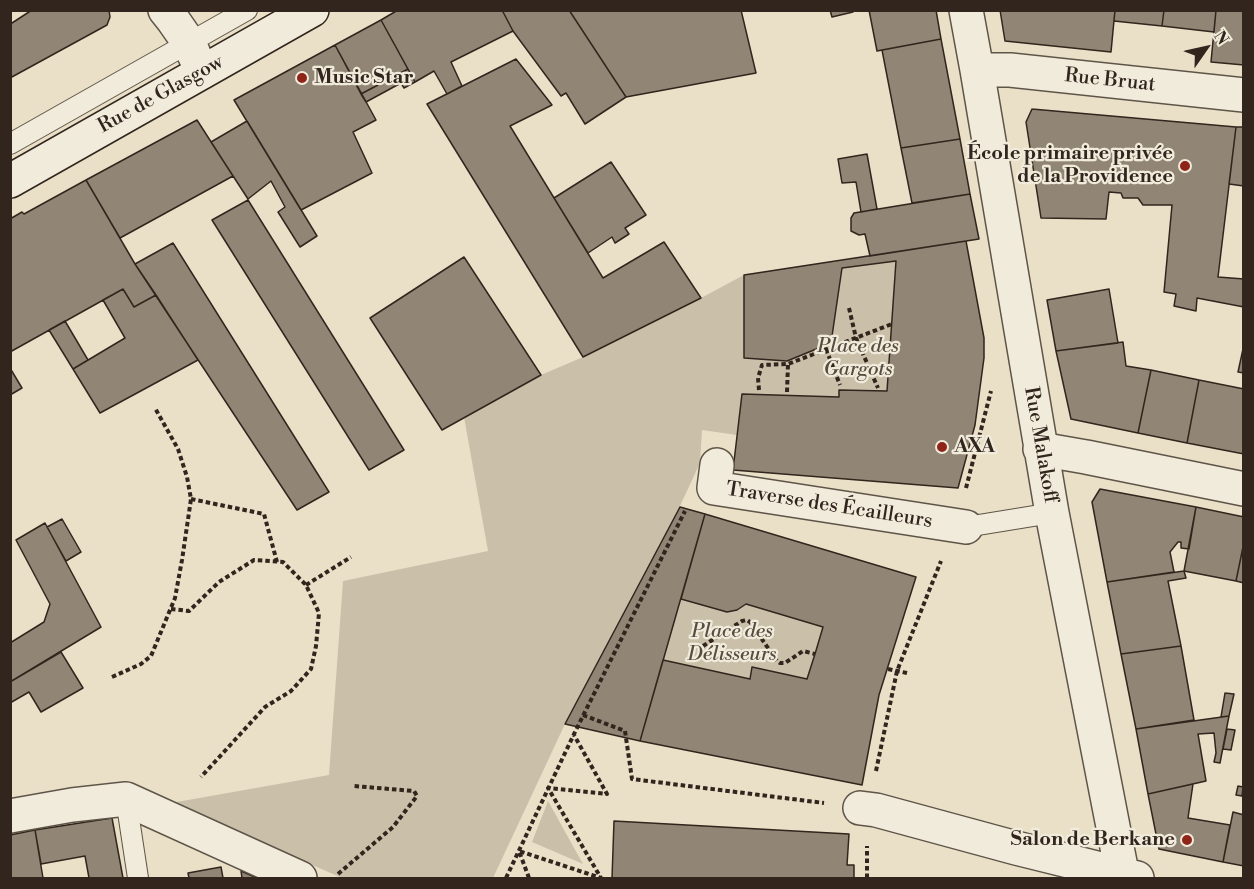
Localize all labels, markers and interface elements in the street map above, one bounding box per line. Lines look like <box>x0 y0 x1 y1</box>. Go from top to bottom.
north arrow <box>1176 18 1236 78</box>
text: N <box>1209 27 1233 49</box>
street label: Rue de Glasgow <box>94 51 228 139</box>
street label: Rue Bruat <box>1063 64 1157 98</box>
place label: Music Star <box>314 66 414 90</box>
marker: Music Star <box>295 71 309 85</box>
place label: École primaire privée de la Providence <box>967 142 1173 189</box>
marker: École primaire privée de la Providence <box>1178 159 1192 173</box>
park label: Place des Gargots <box>817 335 899 382</box>
street label: Rue Malakoff <box>1018 385 1062 505</box>
place label: AXA <box>954 435 995 459</box>
marker: AXA <box>935 440 949 454</box>
street label: Traverse des Écailleurs <box>724 478 934 534</box>
park label: Place des Délisseurs <box>688 620 776 667</box>
place label: Salon de Berkane <box>1011 828 1175 852</box>
marker: Salon de Berkane <box>1180 833 1194 847</box>

